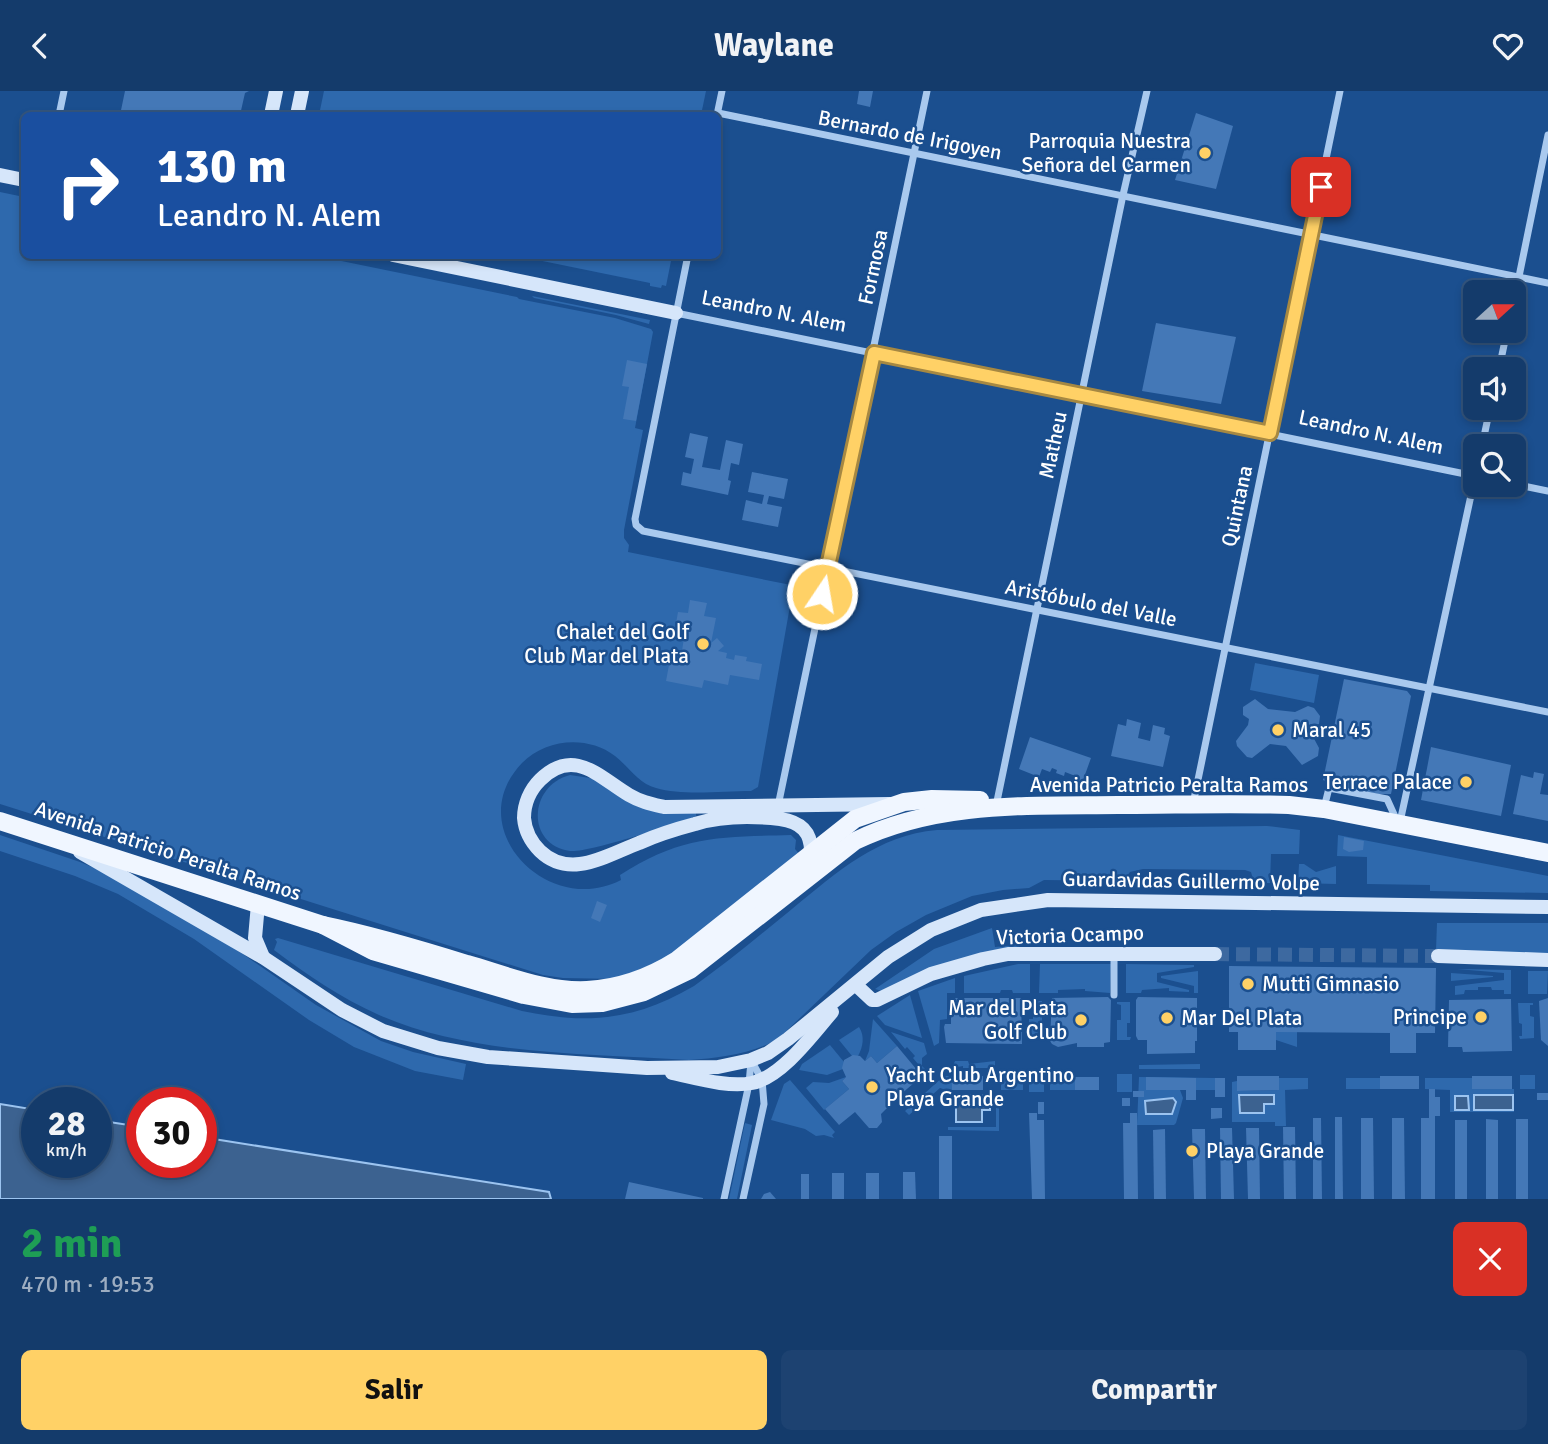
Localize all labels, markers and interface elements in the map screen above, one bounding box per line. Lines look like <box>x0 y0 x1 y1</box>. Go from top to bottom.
text: Waylane <box>714 26 834 65</box>
icon: back <box>21 27 59 65</box>
icon: heart <box>1489 27 1527 65</box>
street label: Bernardo de Irigoyen <box>816 104 1004 166</box>
place label: Parroquia Nuestra Señora del Carmen <box>1022 128 1191 178</box>
text: 130 m <box>157 136 287 196</box>
icon: right <box>42 140 133 231</box>
marker: Parroquia Nuestra Señora del Carmen <box>1197 145 1213 161</box>
pin <box>1291 157 1351 217</box>
icon: arrive <box>1302 168 1340 206</box>
text: Leandro N. Alem <box>157 196 381 235</box>
street label: Formosa <box>852 227 894 307</box>
north arrow <box>1463 280 1526 343</box>
map controls <box>1463 280 1526 497</box>
street label: Leandro N. Alem <box>699 284 849 338</box>
button: sound <box>1463 357 1526 420</box>
street label: Leandro N. Alem <box>1296 404 1446 460</box>
street label: Matheu <box>1033 409 1073 481</box>
button: search <box>1463 434 1526 497</box>
street label: Quintana <box>1216 463 1258 549</box>
position arrow <box>785 557 859 631</box>
street label: Aristóbulo del Valle <box>1003 574 1179 632</box>
place label: Chalet del Golf Club Mar del Plata <box>524 619 690 669</box>
marker: Chalet del Golf Club Mar del Plata <box>695 636 711 652</box>
place label: Maral 45 <box>1292 717 1371 743</box>
marker: Maral 45 <box>1270 722 1286 738</box>
place label: Terrace Palace <box>1323 769 1452 795</box>
street label: Avenida Patricio Peralta Ramos <box>1030 772 1308 798</box>
marker: Terrace Palace <box>1458 774 1474 790</box>
street label: Avenida Patricio Peralta Ramos <box>31 796 305 906</box>
street label: Guardavidas Guillermo Volpe <box>1062 866 1320 896</box>
street label: Victoria Ocampo <box>996 919 1144 951</box>
place label: Mutti Gimnasio <box>1262 971 1400 997</box>
marker: Mutti Gimnasio <box>1240 976 1256 992</box>
place label: Mar del Plata Golf Club <box>948 995 1067 1045</box>
place label: Principe <box>1393 1004 1467 1030</box>
place label: Mar Del Plata <box>1181 1005 1302 1031</box>
marker: Principe <box>1473 1009 1489 1025</box>
marker: Mar Del Plata <box>1159 1010 1175 1026</box>
marker: Mar del Plata Golf Club <box>1073 1012 1089 1028</box>
place label: Yacht Club Argentino Playa Grande <box>886 1062 1074 1112</box>
marker: Yacht Club Argentino Playa Grande <box>864 1079 880 1095</box>
speed limit sign: 30 <box>126 1087 217 1178</box>
text: 28 <box>48 1102 85 1145</box>
place label: Playa Grande <box>1206 1138 1324 1164</box>
text: km/h <box>46 1139 87 1161</box>
marker: Playa Grande <box>1184 1143 1200 1159</box>
text: 2 min <box>21 1218 122 1269</box>
button: close <box>1453 1222 1527 1296</box>
text: 470 m · 19:53 <box>21 1270 155 1299</box>
button: Salir <box>21 1350 767 1430</box>
button: Compartir <box>781 1350 1527 1430</box>

